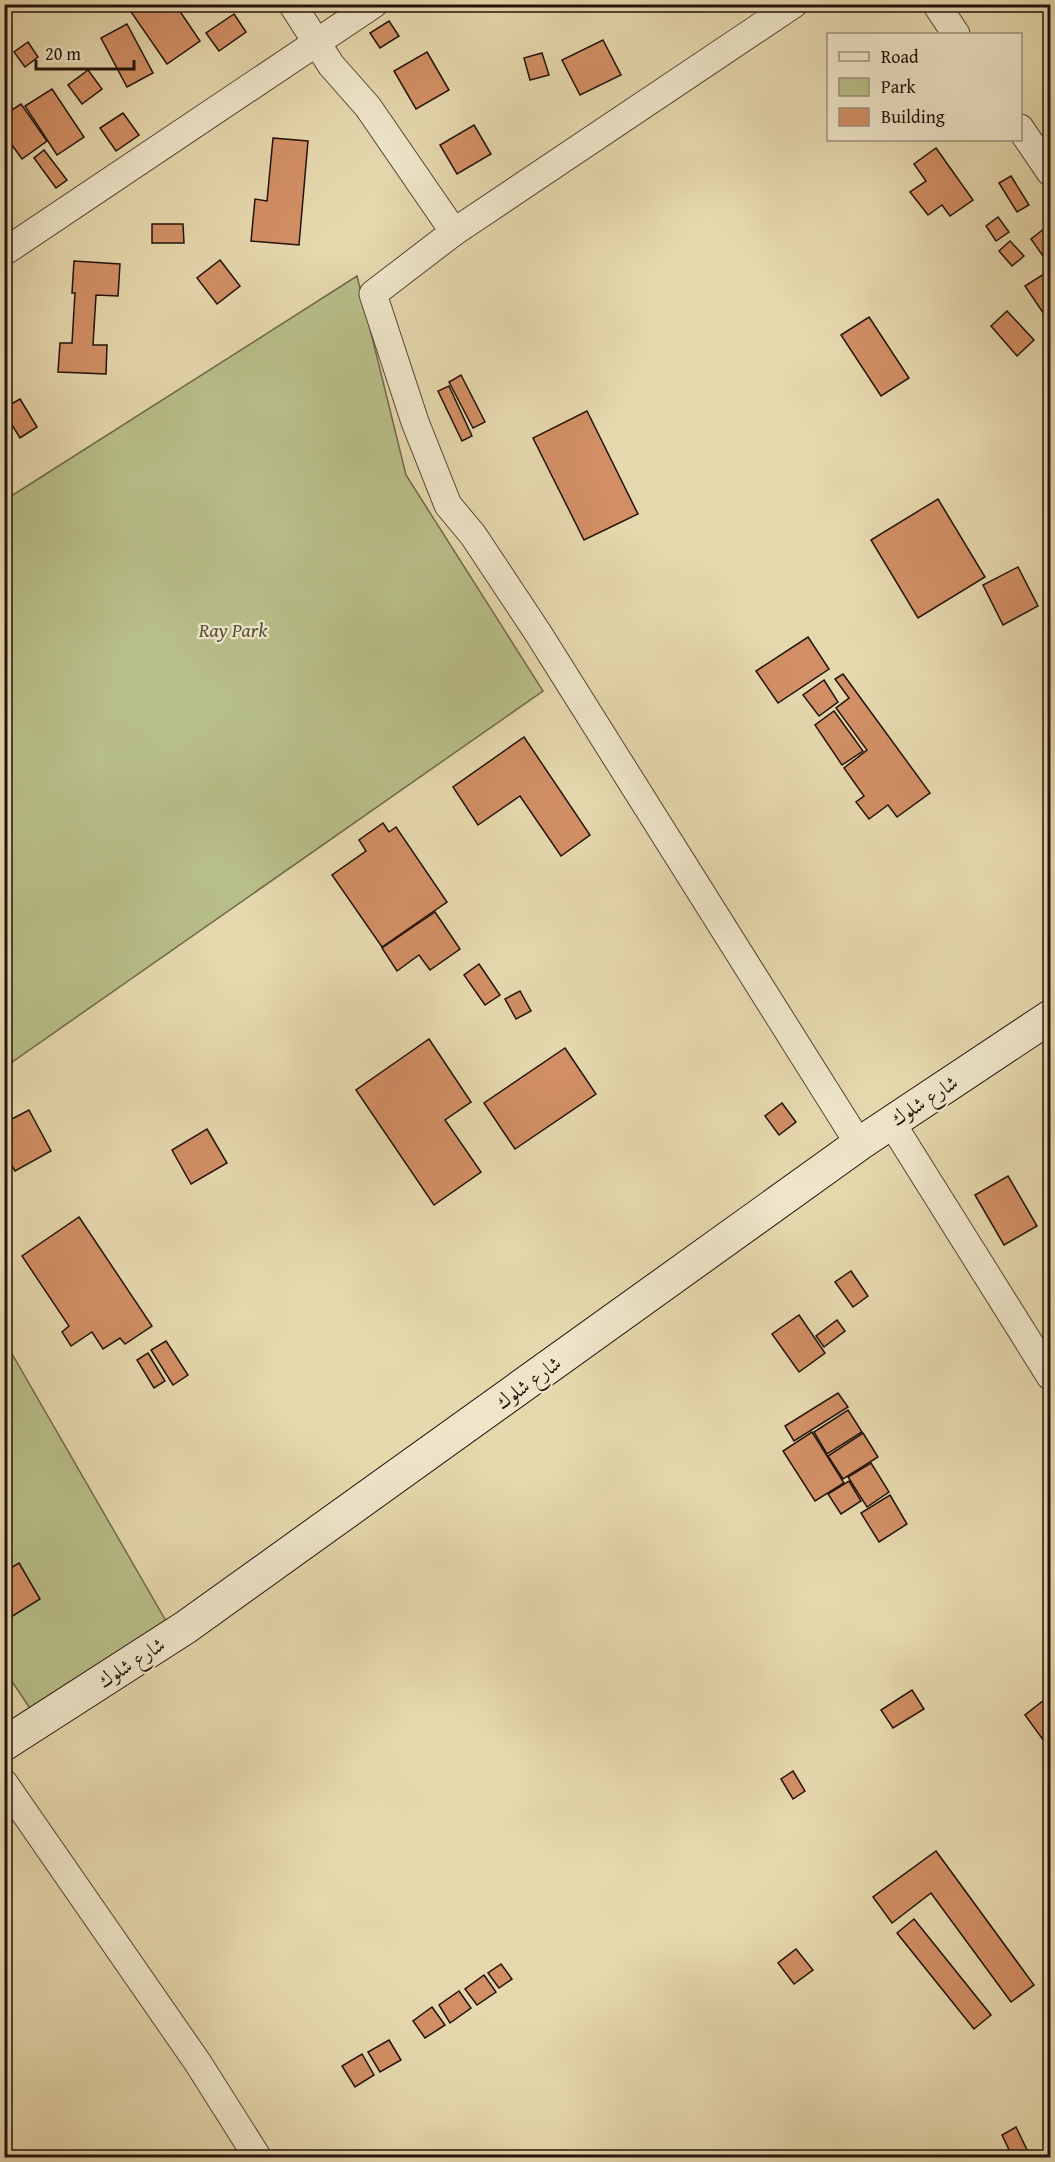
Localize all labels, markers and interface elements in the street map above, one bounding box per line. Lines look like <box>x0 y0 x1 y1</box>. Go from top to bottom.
scale bar <box>36 33 134 71</box>
legend <box>827 33 1022 141</box>
text: 20 m <box>45 40 81 67</box>
text: Road <box>881 43 919 70</box>
text: Park <box>881 73 917 100</box>
text: Building <box>881 103 945 130</box>
park label: Ray Park <box>198 615 268 644</box>
street label: شارع شلوك <box>885 1067 966 1136</box>
street label: شارع شلوك <box>489 1348 569 1419</box>
street label: شارع شلوك <box>92 1629 173 1698</box>

